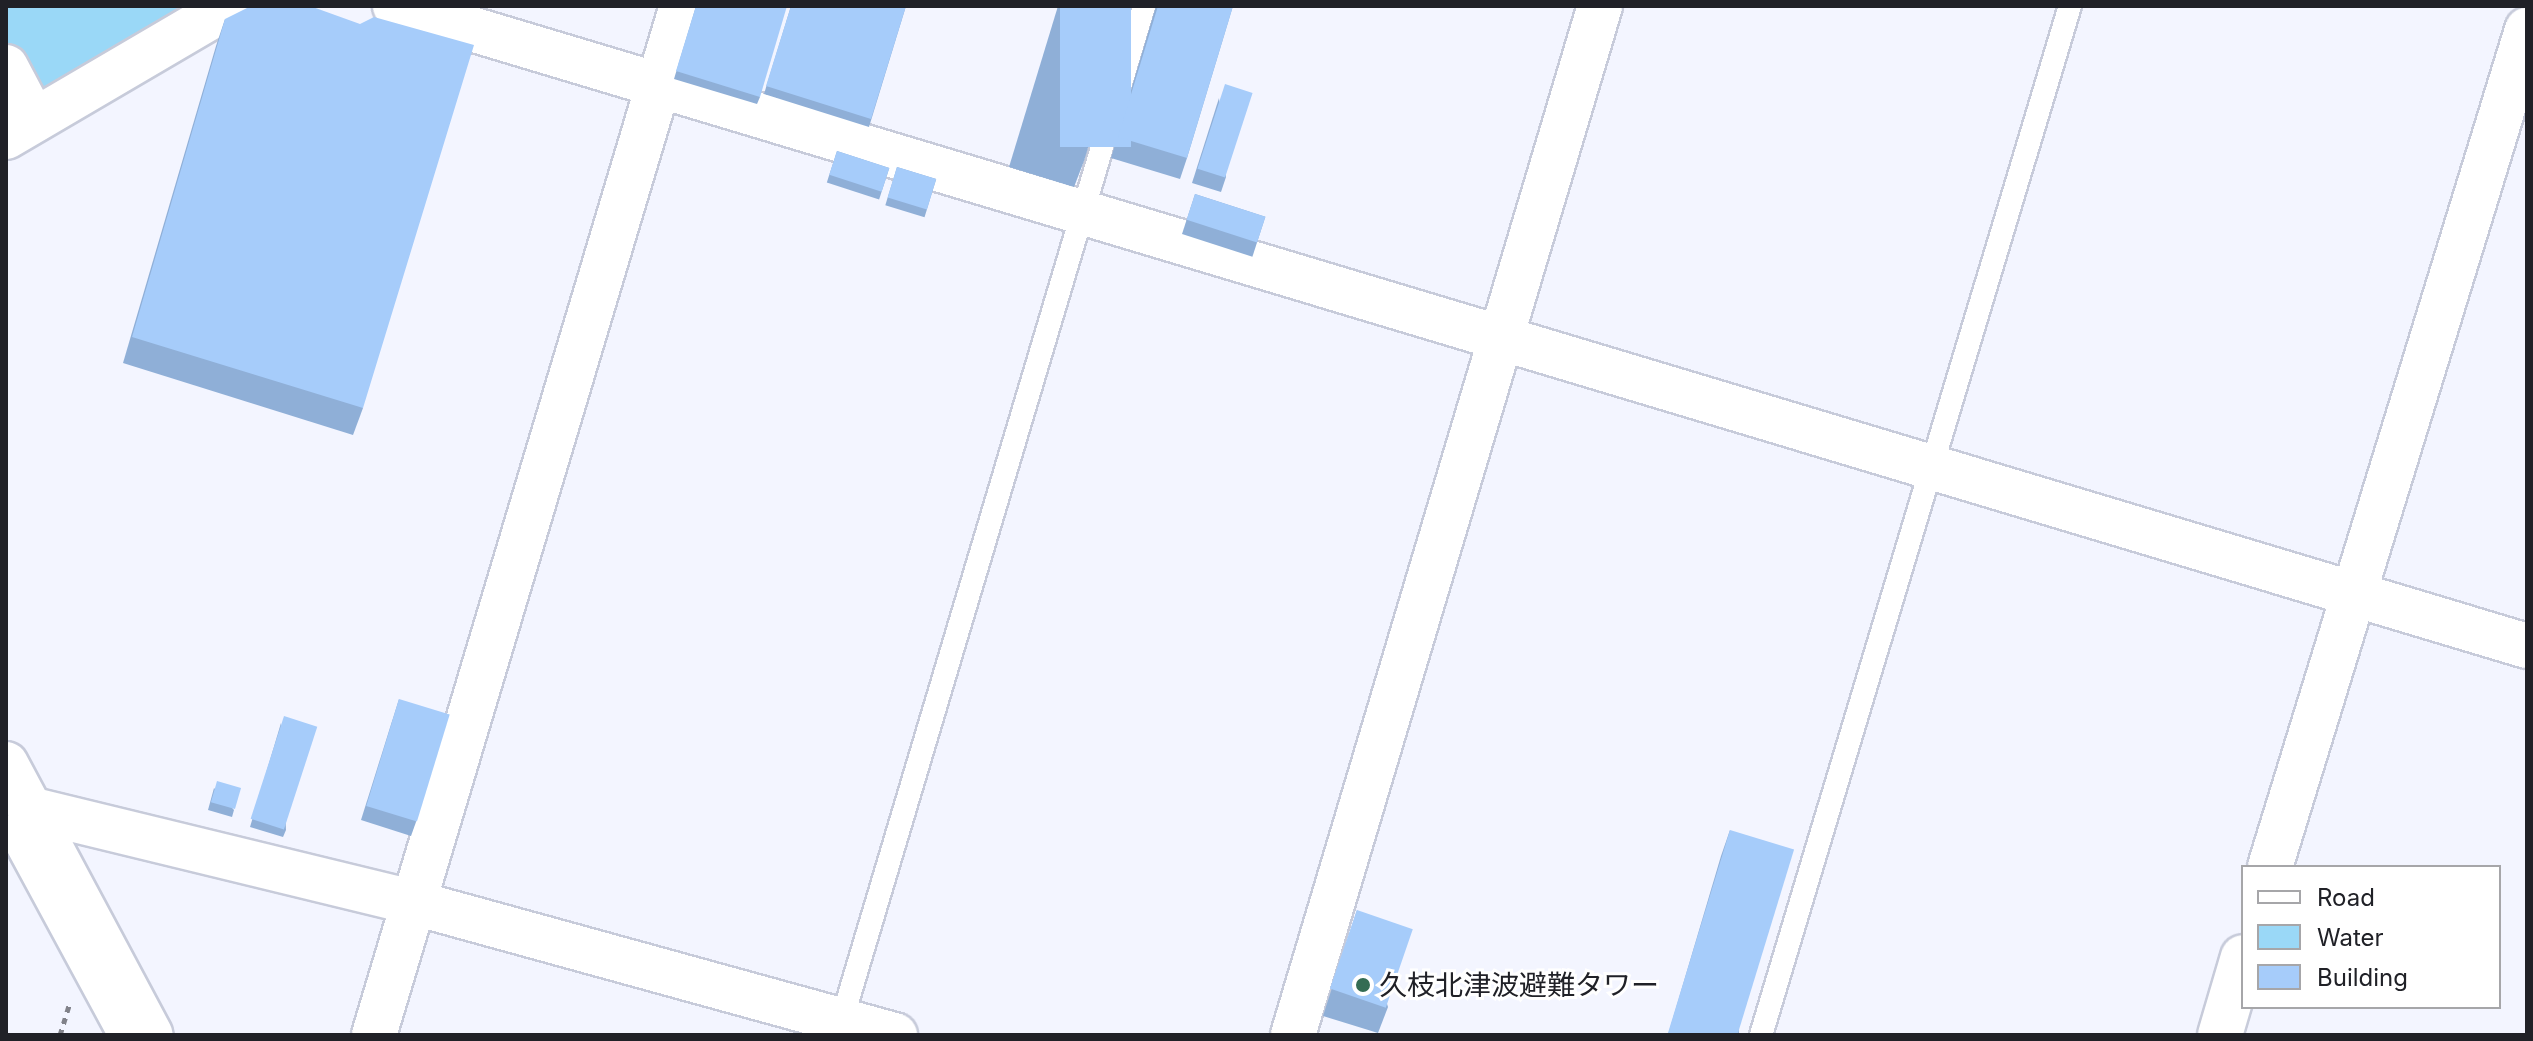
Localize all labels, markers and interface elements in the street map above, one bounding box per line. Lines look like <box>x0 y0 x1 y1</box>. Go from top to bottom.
legend <box>2241 865 2501 1009</box>
text: Road <box>2317 883 2375 912</box>
text: Water <box>2317 923 2384 952</box>
text: Building <box>2317 963 2408 992</box>
place label: 久枝北津波避難タワー <box>1379 968 1659 1002</box>
marker: 久枝北津波避難タワー <box>1354 976 1372 994</box>

